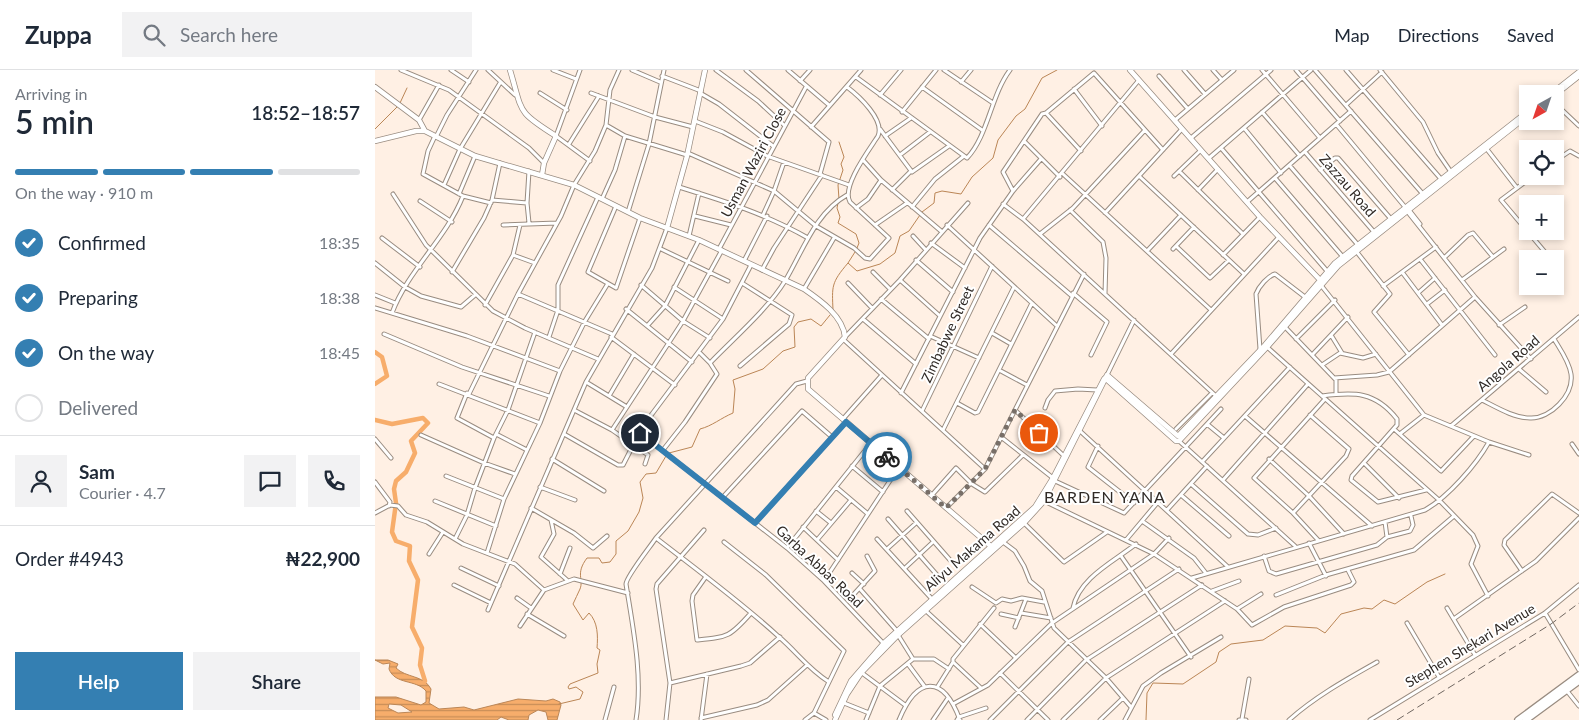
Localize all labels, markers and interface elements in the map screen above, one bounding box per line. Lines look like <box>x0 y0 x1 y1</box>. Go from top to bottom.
search box <box>122 12 472 57</box>
text: Zuppa <box>25 20 92 49</box>
icon: search <box>140 21 168 49</box>
text: Search here <box>180 23 278 46</box>
text: Map <box>1334 24 1370 46</box>
text: Directions <box>1398 24 1479 46</box>
text: Saved <box>1507 24 1554 46</box>
text: Arriving in <box>15 84 88 103</box>
north arrow <box>1519 85 1564 130</box>
map controls <box>1519 85 1564 295</box>
text: 18:52–18:57 <box>251 101 360 124</box>
text: 5 min <box>15 102 94 141</box>
street label: Usman Waziri Close <box>717 104 789 220</box>
button: locate <box>1519 140 1564 185</box>
street label: Zazzau Road <box>1316 150 1380 220</box>
text: On the way · 910 m <box>15 183 153 202</box>
button: + <box>1519 195 1564 240</box>
icon: check <box>15 229 43 257</box>
text: Confirmed <box>58 231 146 254</box>
text: 18:35 <box>319 233 360 252</box>
button: − <box>1519 250 1564 295</box>
street label: Zimbabwe Street <box>917 283 977 385</box>
icon: check <box>15 284 43 312</box>
text: Preparing <box>58 286 138 309</box>
text: 18:38 <box>319 288 360 307</box>
street label: Angola Road <box>1473 331 1543 395</box>
icon: check <box>15 339 43 367</box>
text: On the way <box>58 341 154 364</box>
text: 18:45 <box>319 343 360 362</box>
text: Delivered <box>58 396 138 419</box>
pin <box>619 412 661 454</box>
pin <box>1018 412 1060 454</box>
icon: home <box>626 419 654 447</box>
icon: bag <box>1025 419 1053 447</box>
courier <box>862 432 912 482</box>
icon: bike <box>873 443 901 471</box>
button: person <box>15 455 67 507</box>
button: chat <box>244 455 296 507</box>
button: phone <box>308 455 360 507</box>
text: Sam <box>79 460 115 483</box>
text: Courier · 4.7 <box>79 483 166 502</box>
district label: BARDEN YANA <box>1044 487 1166 506</box>
street label: Aliyu Makama Road <box>921 502 1023 594</box>
street label: Garba Abbas Road <box>773 521 867 611</box>
text: Order #4943 <box>15 547 124 570</box>
text: ₦22,900 <box>285 547 360 570</box>
street label: Stephen Shekari Avenue <box>1402 599 1538 691</box>
button: Help <box>15 652 183 710</box>
button: Share <box>193 652 360 710</box>

